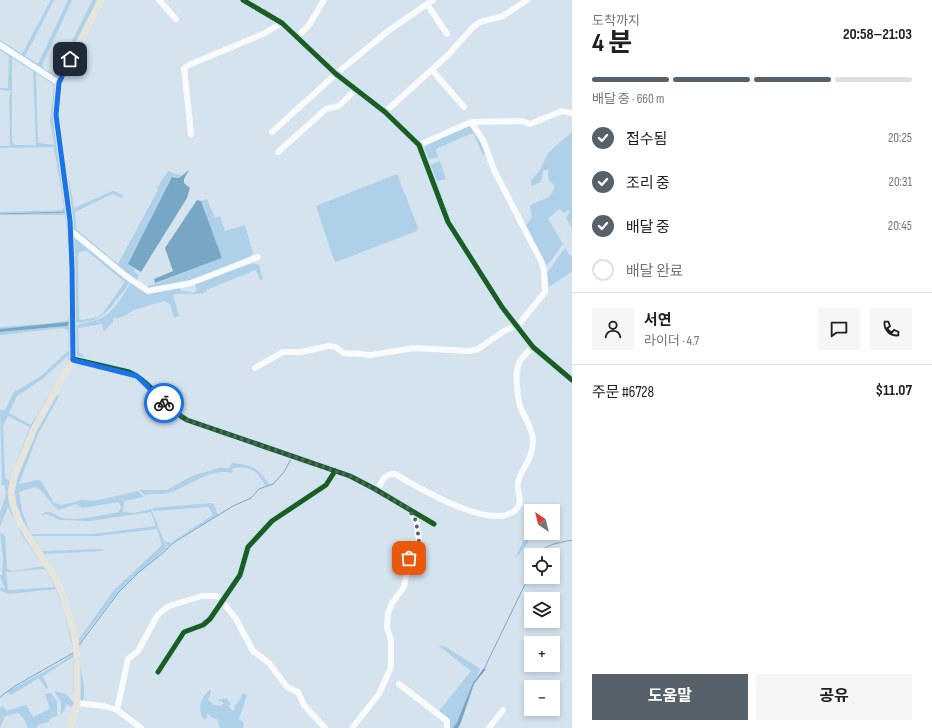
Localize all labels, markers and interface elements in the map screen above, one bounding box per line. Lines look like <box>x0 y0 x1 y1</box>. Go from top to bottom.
text: 도착까지 <box>592 13 640 29</box>
text: 20:58–21:03 <box>843 25 912 44</box>
text: 4 분 <box>592 28 632 59</box>
pin <box>53 42 87 76</box>
icon: home <box>59 48 81 70</box>
text: 배달 중 · 660 m <box>592 91 664 107</box>
icon: check <box>592 127 614 149</box>
text: 접수됨 <box>626 130 667 149</box>
text: 20:25 <box>888 130 912 146</box>
icon: check <box>592 171 614 193</box>
text: 조리 중 <box>626 174 670 193</box>
text: 20:31 <box>889 174 912 190</box>
icon: check <box>592 215 614 237</box>
text: 배달 중 <box>626 218 670 237</box>
text: 20:45 <box>888 218 912 234</box>
text: 배달 완료 <box>626 262 684 281</box>
button: person <box>592 308 634 350</box>
button: chat <box>818 308 860 350</box>
button: phone <box>870 308 912 350</box>
text: 서연 <box>644 311 672 330</box>
text: 라이더 · 4.7 <box>644 333 699 349</box>
text: $11.07 <box>875 381 912 400</box>
courier <box>144 383 184 423</box>
text: 주문 #6728 <box>592 383 654 402</box>
icon: bike <box>153 392 175 414</box>
north arrow <box>524 504 560 540</box>
map controls <box>524 504 560 716</box>
pin <box>392 541 426 575</box>
icon: bag <box>398 547 420 569</box>
button: locate <box>524 548 560 584</box>
button: layers <box>524 592 560 628</box>
button: + <box>524 636 560 672</box>
button: 도움말 <box>592 674 748 720</box>
button: 공유 <box>756 674 912 720</box>
button: − <box>524 680 560 716</box>

